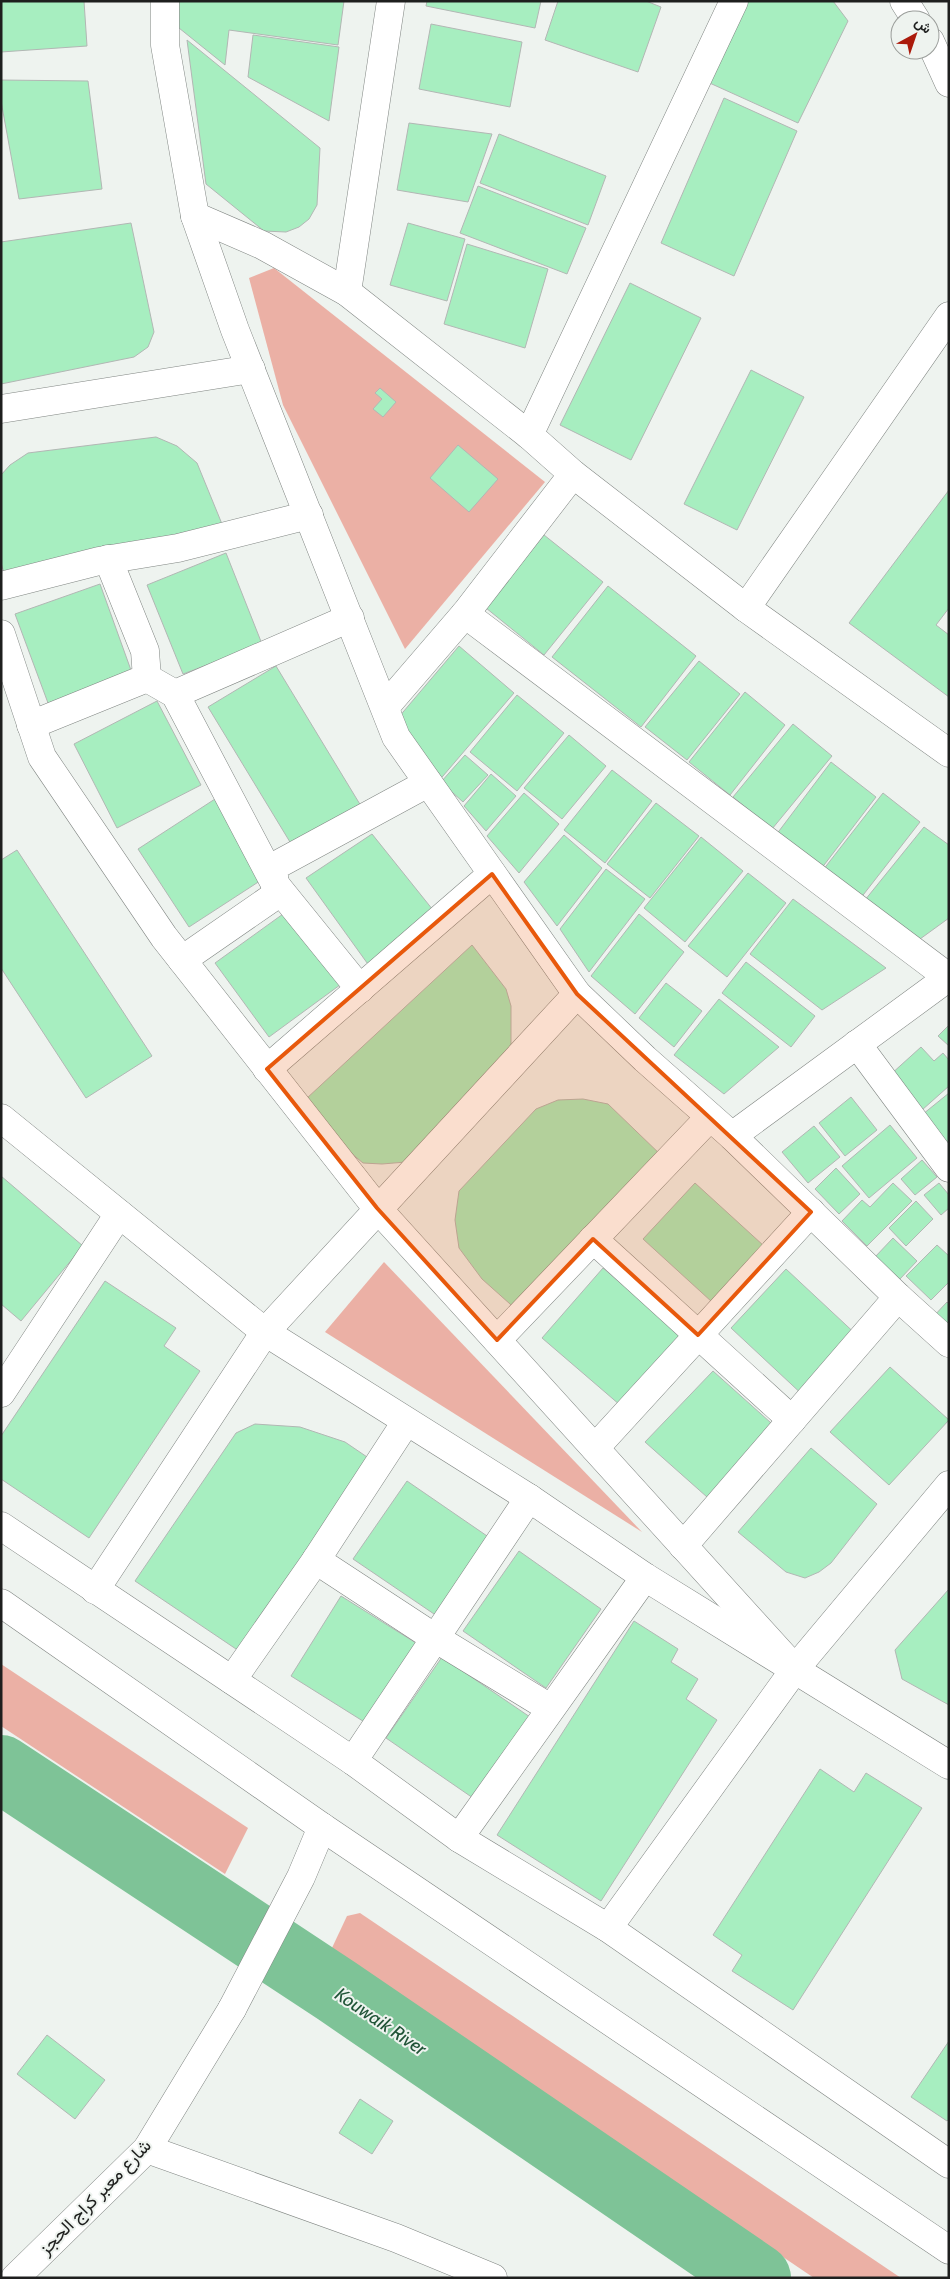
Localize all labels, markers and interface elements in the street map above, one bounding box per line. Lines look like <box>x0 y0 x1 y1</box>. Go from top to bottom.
north arrow <box>890 10 940 60</box>
text: ش <box>911 13 936 37</box>
water label: Kouwaik River <box>331 1982 432 2061</box>
street label: شارع معبر كراج الحجز <box>34 2135 157 2261</box>

